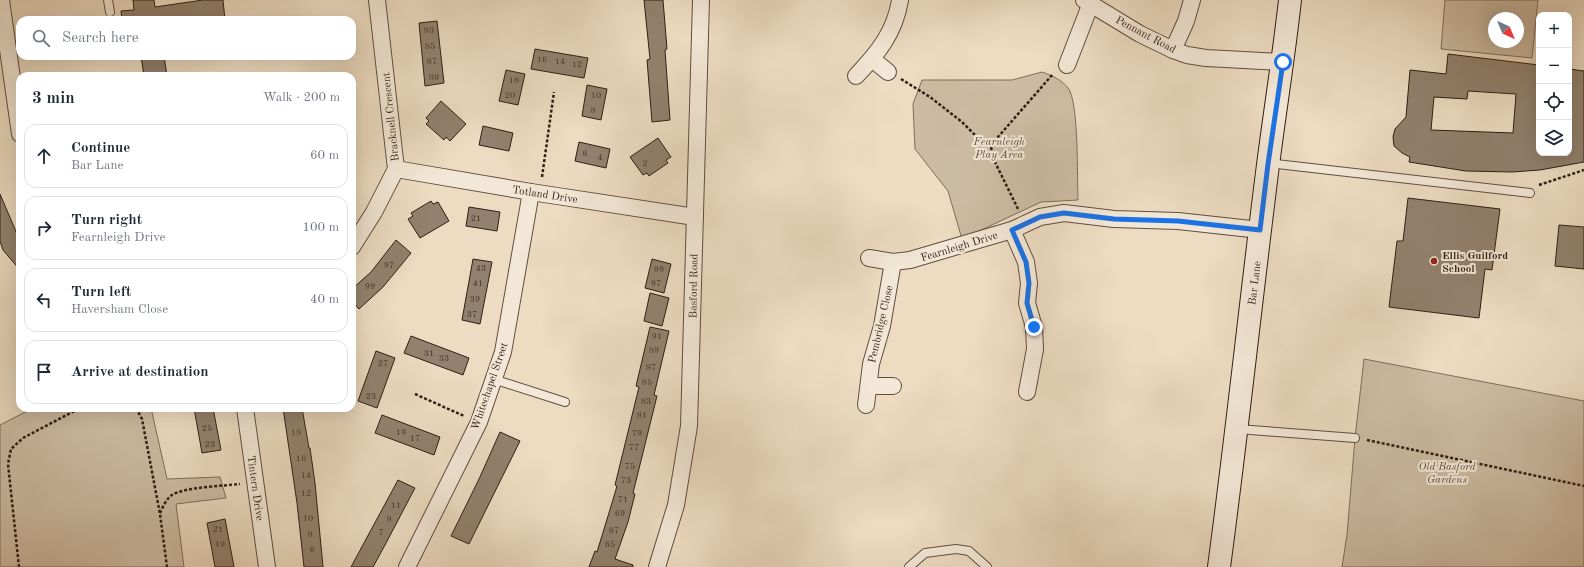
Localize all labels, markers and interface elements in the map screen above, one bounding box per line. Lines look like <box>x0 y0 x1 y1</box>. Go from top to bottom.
north arrow <box>1488 12 1524 48</box>
map controls <box>1536 12 1572 156</box>
button: + <box>1536 12 1572 48</box>
street label: Pennant Road <box>1113 15 1178 56</box>
search box <box>16 16 356 60</box>
house number: 83 <box>424 26 434 35</box>
icon: search <box>30 27 52 49</box>
text: Search here <box>62 31 139 46</box>
house number: 85 <box>425 42 435 51</box>
button: − <box>1536 48 1572 84</box>
route start <box>1274 53 1292 71</box>
house number: 16 <box>537 55 547 64</box>
house number: 87 <box>427 57 437 66</box>
house number: 14 <box>555 57 565 66</box>
house number: 12 <box>572 60 582 69</box>
street label: Bracknell Crescent <box>381 72 402 162</box>
house number: 89 <box>429 73 439 82</box>
house number: 18 <box>509 76 519 85</box>
button: locate <box>1536 84 1572 120</box>
text: 3 min <box>32 90 75 107</box>
text: Walk · 200 m <box>263 91 340 104</box>
house number: 20 <box>505 91 515 100</box>
house number: 10 <box>591 91 601 100</box>
house number: 8 <box>590 106 596 115</box>
button: layers <box>1536 120 1572 156</box>
park label: Fearnleigh Play Area <box>972 137 1025 161</box>
text: Continue <box>71 141 130 156</box>
icon: ahead <box>33 145 55 167</box>
text: 60 m <box>310 149 339 162</box>
house number: 6 <box>582 149 588 158</box>
house number: 4 <box>597 153 603 162</box>
text: Bar Lane <box>71 159 124 172</box>
house number: 2 <box>642 159 648 168</box>
street label: Totland Drive <box>511 185 578 206</box>
text: Turn right <box>71 213 142 228</box>
house number: 21 <box>471 214 481 223</box>
icon: right <box>33 217 55 239</box>
text: 100 m <box>302 221 339 234</box>
street label: Fearnleigh Drive <box>920 230 999 264</box>
text: Fearnleigh Drive <box>71 231 166 244</box>
place label: Ellis Guilford School <box>1442 251 1508 275</box>
street label: Basford Road <box>688 253 701 318</box>
marker: Ellis Guilford School <box>1429 256 1439 266</box>
street label: Bar Lane <box>1247 260 1264 306</box>
house number: 97 <box>384 261 394 270</box>
house number: 43 <box>476 264 486 273</box>
house number: 99 <box>654 265 664 274</box>
house number: 41 <box>473 279 483 288</box>
house number: 97 <box>651 279 661 288</box>
house number: 99 <box>365 282 375 291</box>
street label: Pembridge Close <box>867 284 896 364</box>
text: Turn left <box>71 285 131 300</box>
icon: left <box>33 289 55 311</box>
text: 40 m <box>310 293 339 306</box>
house number: 39 <box>470 295 480 304</box>
text: Haversham Close <box>71 303 168 316</box>
house number: 37 <box>467 310 477 319</box>
route end <box>1025 318 1043 336</box>
house number: 91 <box>652 332 662 341</box>
street label: Whitechapel Street <box>470 341 511 432</box>
house number: 89 <box>649 346 659 355</box>
house number: 31 <box>424 349 434 358</box>
house number: 33 <box>439 354 449 363</box>
house number: 27 <box>378 359 388 368</box>
icon: arrive <box>33 361 55 383</box>
house number: 87 <box>646 363 656 372</box>
text: Arrive at destination <box>71 365 209 380</box>
house number: 85 <box>642 378 652 387</box>
house number: 23 <box>366 392 376 401</box>
house number: 83 <box>641 397 651 406</box>
house number: 81 <box>637 411 647 420</box>
house number: 25 <box>202 424 212 433</box>
house number: 18 <box>291 428 301 437</box>
house number: 19 <box>396 428 406 437</box>
house number: 79 <box>632 429 642 438</box>
house number: 17 <box>410 434 420 443</box>
house number: 23 <box>205 440 215 449</box>
house number: 77 <box>629 443 639 452</box>
house number: 16 <box>296 454 306 463</box>
street label: Tintern Drive <box>245 455 265 521</box>
house number: 75 <box>625 462 635 471</box>
park label: Old Basford Gardens <box>1418 462 1476 486</box>
house number: 14 <box>301 471 311 480</box>
house number: 73 <box>621 476 631 485</box>
house number: 12 <box>301 489 311 498</box>
house number: 71 <box>618 495 628 504</box>
house number: 11 <box>391 501 401 510</box>
house number: 69 <box>615 509 625 518</box>
house number: 10 <box>303 514 313 523</box>
house number: 9 <box>386 515 392 524</box>
house number: 21 <box>213 525 223 534</box>
house number: 67 <box>609 526 619 535</box>
house number: 7 <box>378 528 384 537</box>
house number: 8 <box>307 530 313 539</box>
house number: 19 <box>215 540 225 549</box>
house number: 65 <box>605 540 615 549</box>
house number: 6 <box>309 545 315 554</box>

